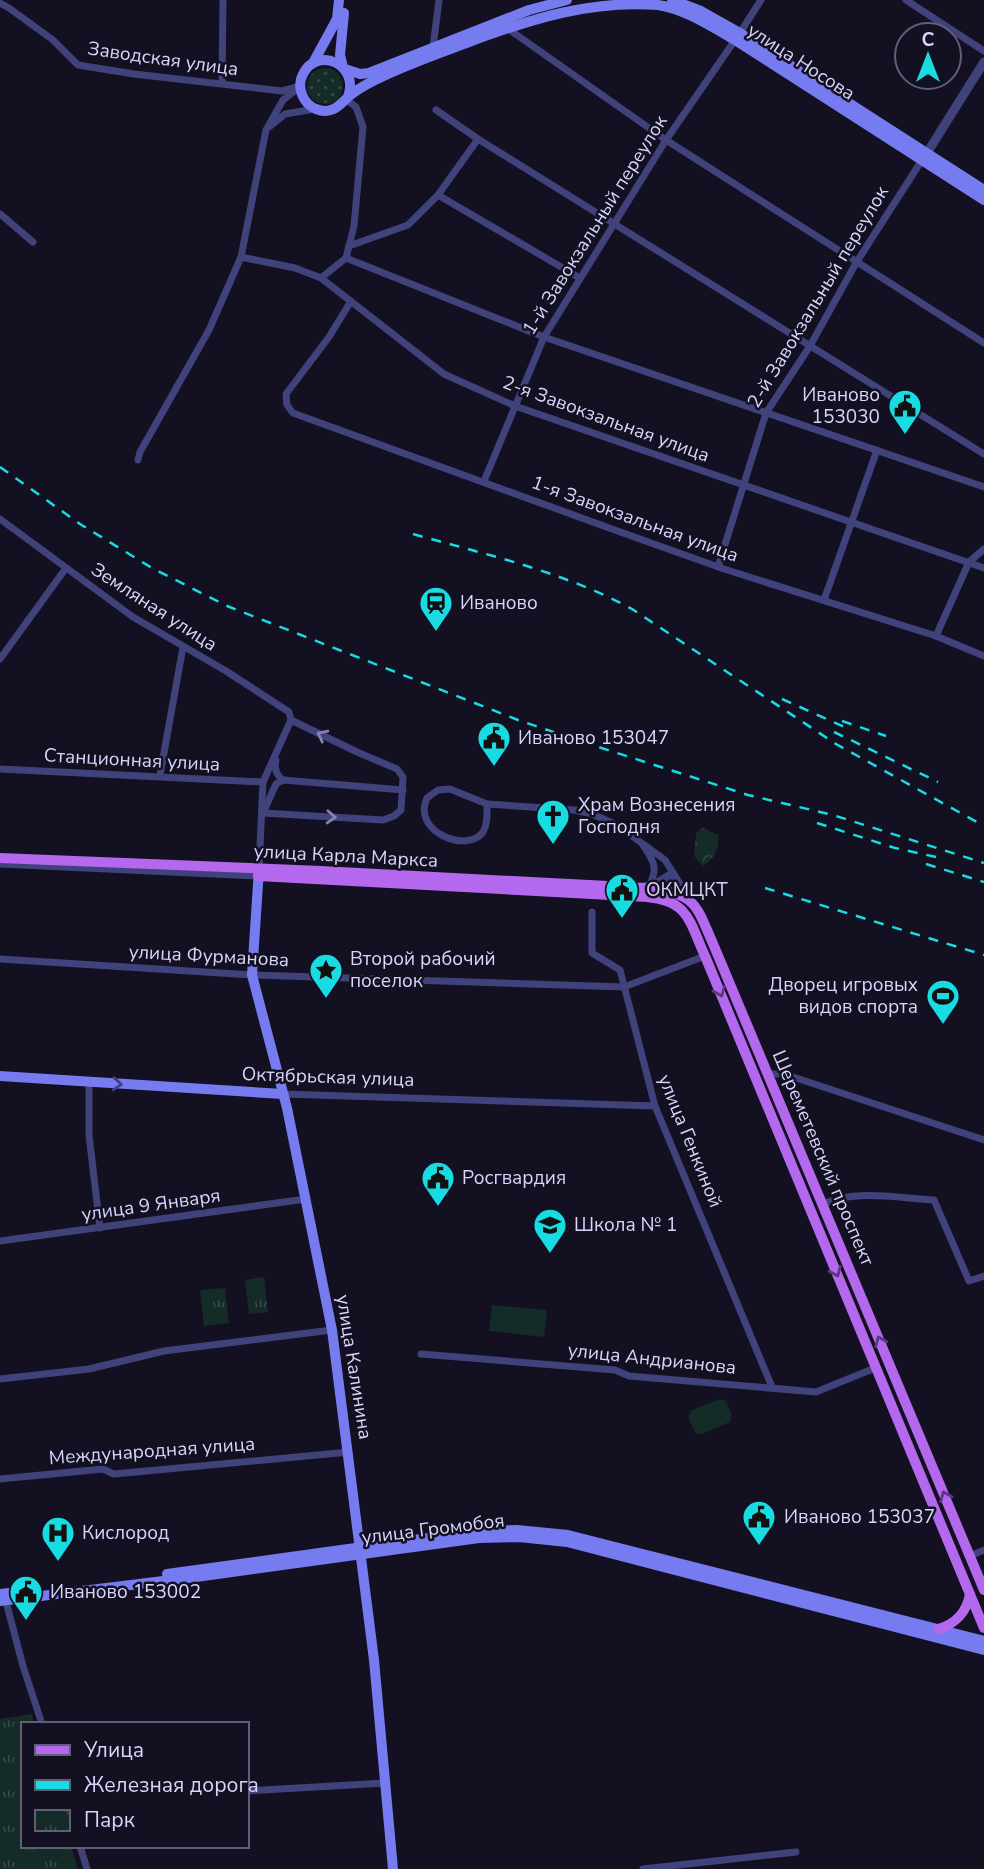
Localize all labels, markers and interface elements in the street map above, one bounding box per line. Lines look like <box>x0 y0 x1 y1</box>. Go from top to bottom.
street label: улица Носова <box>742 17 860 107</box>
north arrow <box>893 21 963 91</box>
text: С <box>922 27 935 53</box>
street label: Заводская улица <box>86 36 240 82</box>
street label: 1-й Завокзальный переулок <box>517 110 673 340</box>
street label: 2-й Завокзальный переулок <box>741 181 895 413</box>
street label: 2-я Завокзальная улица <box>499 369 713 469</box>
place label: Иваново 153030 <box>802 382 880 430</box>
public building icon: Иваново 153030 <box>886 387 924 436</box>
street label: 1-я Завокзальная улица <box>528 469 742 569</box>
street label: Земляная улица <box>86 556 222 658</box>
station icon: Иваново <box>417 584 455 633</box>
place label: Иваново <box>460 590 538 616</box>
public building icon: Иваново 153047 <box>475 719 513 768</box>
place label: Иваново 153047 <box>518 725 669 751</box>
one-way arrow <box>317 729 329 743</box>
street label: Станционная улица <box>43 742 221 778</box>
place label: Храм Вознесения Господня <box>578 792 736 840</box>
church icon: Храм Вознесения Господня <box>534 797 572 846</box>
one-way arrow <box>326 809 337 824</box>
street label: улица Карла Маркса <box>253 838 439 874</box>
public building icon: ОКМЦКТ <box>603 871 641 920</box>
place label: ОКМЦКТ <box>646 877 728 903</box>
street label: улица Фурманова <box>128 939 290 973</box>
place label: Второй рабочий поселок <box>350 946 496 994</box>
place icon: Второй рабочий поселок <box>307 951 345 1000</box>
place label: Дворец игровых видов спорта <box>768 972 918 1020</box>
sports icon: Дворец игровых видов спорта <box>924 977 962 1026</box>
one-way arrow <box>711 986 725 998</box>
street label: Шереметевский проспект <box>766 1046 880 1270</box>
street label: Октябрьская улица <box>241 1061 415 1093</box>
street label: улица Генкиной <box>651 1071 729 1211</box>
one-way arrow <box>112 1076 123 1091</box>
public building icon: Росгвардия <box>419 1159 457 1208</box>
place label: Росгвардия <box>462 1165 566 1191</box>
street label: улица 9 Января <box>80 1182 222 1228</box>
school or university icon: Школа № 1 <box>531 1206 569 1255</box>
place label: Школа № 1 <box>574 1212 677 1238</box>
one-way arrow <box>827 1266 841 1278</box>
street label: улица Калинина <box>330 1293 378 1441</box>
one-way arrow <box>874 1336 888 1348</box>
street label: улица Андрианова <box>566 1337 738 1381</box>
street label: Международная улица <box>48 1431 256 1471</box>
one-way arrow <box>939 1490 953 1502</box>
public building icon: Иваново 153037 <box>740 1498 778 1547</box>
place label: Иваново 153037 <box>784 1504 935 1530</box>
street label: улица Громобоя <box>360 1507 506 1551</box>
hospital icon: Кислород <box>39 1514 77 1563</box>
place label: Кислород <box>82 1520 169 1546</box>
public building icon: Иваново 153002 <box>7 1573 45 1622</box>
place label: Иваново 153002 <box>50 1579 201 1605</box>
legend <box>21 1722 248 1848</box>
text: Улица <box>83 1736 144 1764</box>
text: Железная дорога <box>84 1771 259 1799</box>
text: Парк <box>84 1806 136 1834</box>

